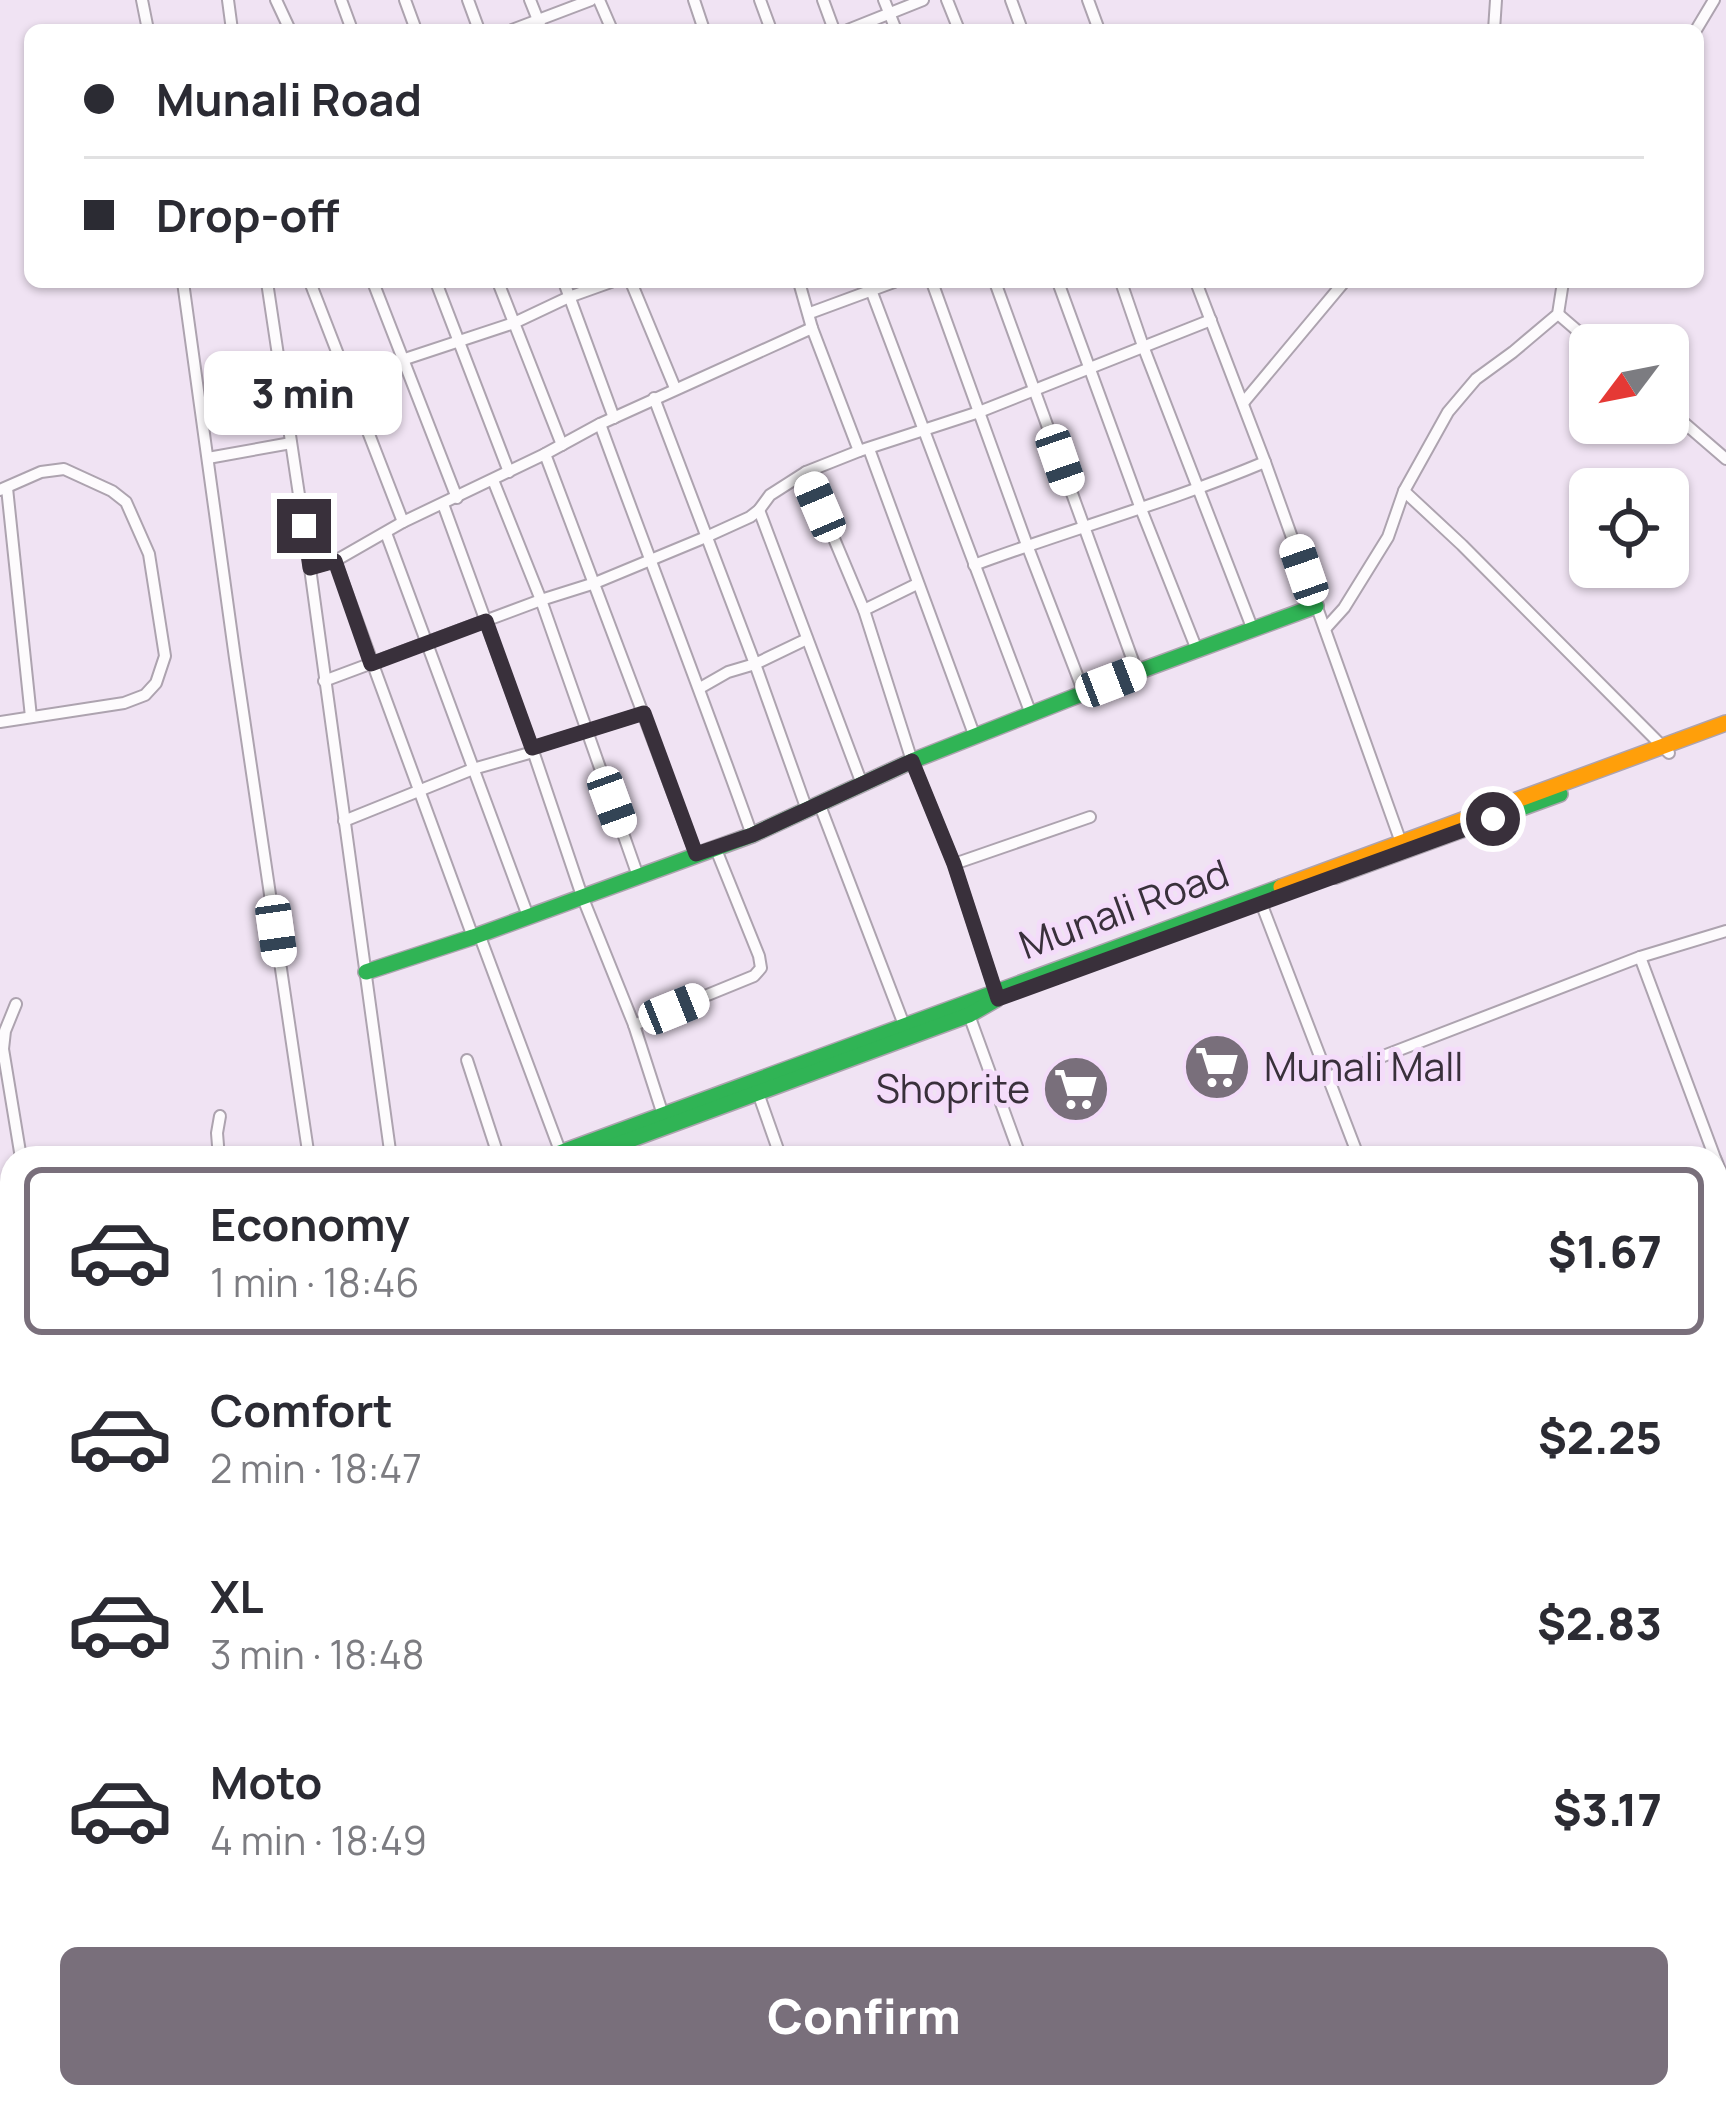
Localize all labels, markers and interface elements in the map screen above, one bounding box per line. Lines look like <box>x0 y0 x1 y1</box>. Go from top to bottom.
text: Munali Road <box>156 68 422 130</box>
text: Drop-off <box>156 184 339 246</box>
north arrow <box>1569 324 1689 444</box>
map controls <box>1569 324 1689 588</box>
callout: 3 min <box>205 352 403 436</box>
text: 3 min <box>252 366 354 420</box>
car <box>1031 420 1089 500</box>
car <box>789 467 851 547</box>
button: locate <box>1569 468 1689 588</box>
route end <box>277 499 331 553</box>
car <box>1275 530 1333 610</box>
car <box>1071 652 1151 712</box>
car <box>583 762 641 842</box>
route start <box>1466 792 1520 846</box>
street label: Munali Road <box>1011 845 1236 971</box>
car <box>253 893 299 969</box>
car <box>634 979 714 1039</box>
supermarket icon: Munali Mall <box>1182 1032 1252 1102</box>
place label: Munali Mall <box>1264 1039 1463 1093</box>
supermarket icon: Shoprite <box>1041 1054 1111 1124</box>
place label: Shoprite <box>876 1061 1030 1115</box>
text: Economy <box>210 1193 410 1255</box>
icon: car <box>66 1197 174 1305</box>
text: $1.67 <box>1548 1220 1662 1282</box>
text: 1 min · 18:46 <box>210 1255 420 1309</box>
text: Comfort <box>210 1379 393 1441</box>
icon: car <box>66 1383 174 1491</box>
text: $2.25 <box>1538 1406 1662 1468</box>
text: 2 min · 18:47 <box>210 1441 422 1495</box>
text: XL <box>210 1565 264 1627</box>
icon: car <box>66 1569 174 1677</box>
text: $2.83 <box>1537 1592 1662 1654</box>
text: 3 min · 18:48 <box>210 1627 424 1681</box>
text: Moto <box>210 1751 322 1813</box>
icon: car <box>66 1755 174 1863</box>
text: $3.17 <box>1553 1778 1662 1840</box>
text: 4 min · 18:49 <box>210 1813 427 1867</box>
button: Confirm <box>60 1947 1668 2085</box>

